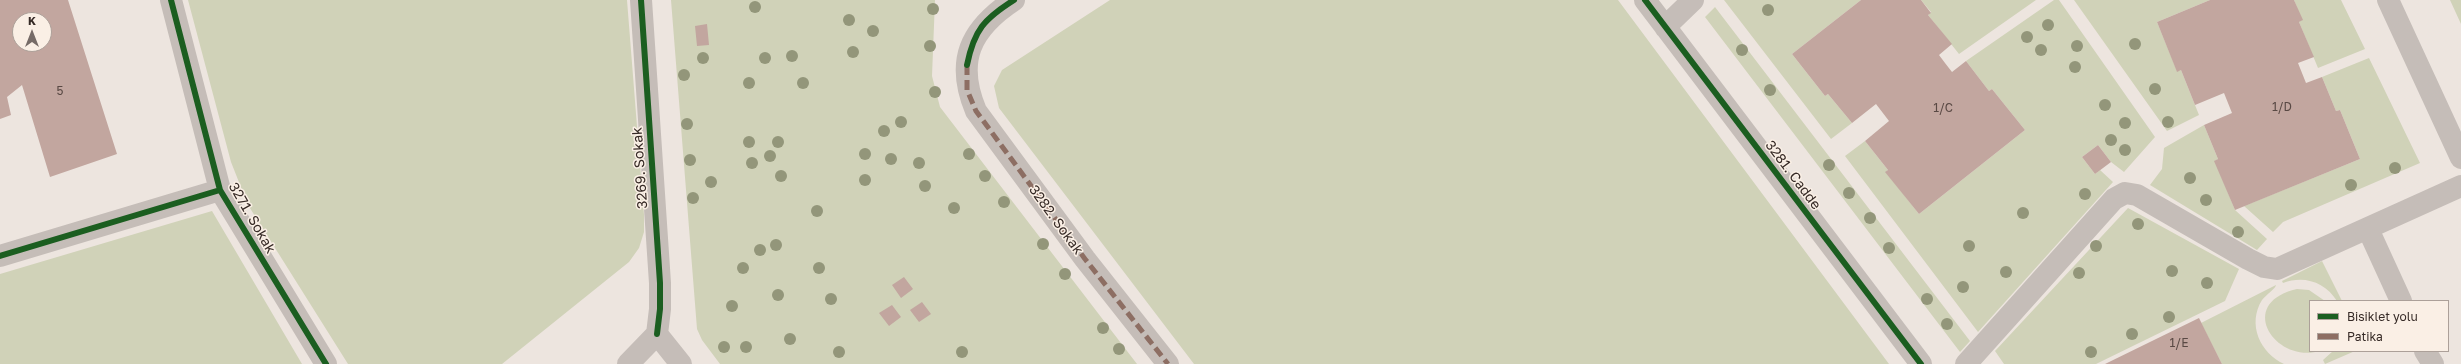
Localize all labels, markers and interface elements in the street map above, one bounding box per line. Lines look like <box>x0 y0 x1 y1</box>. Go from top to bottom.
north arrow <box>12 12 52 52</box>
text: K <box>28 14 36 27</box>
house number: 5 <box>57 84 63 98</box>
house number: 1/D <box>2272 100 2292 114</box>
house number: 1/C <box>1933 101 1953 115</box>
street label: 3269. Sokak <box>629 127 651 209</box>
street label: 3281. Cadde <box>1762 137 1824 213</box>
street label: 3271. Sokak <box>225 180 279 256</box>
street label: 3282. Sokak <box>1025 182 1087 258</box>
legend <box>2309 300 2449 352</box>
text: Bisiklet yolu <box>2347 309 2418 324</box>
text: Patika <box>2347 329 2383 344</box>
house number: 1/E <box>2170 336 2188 350</box>

